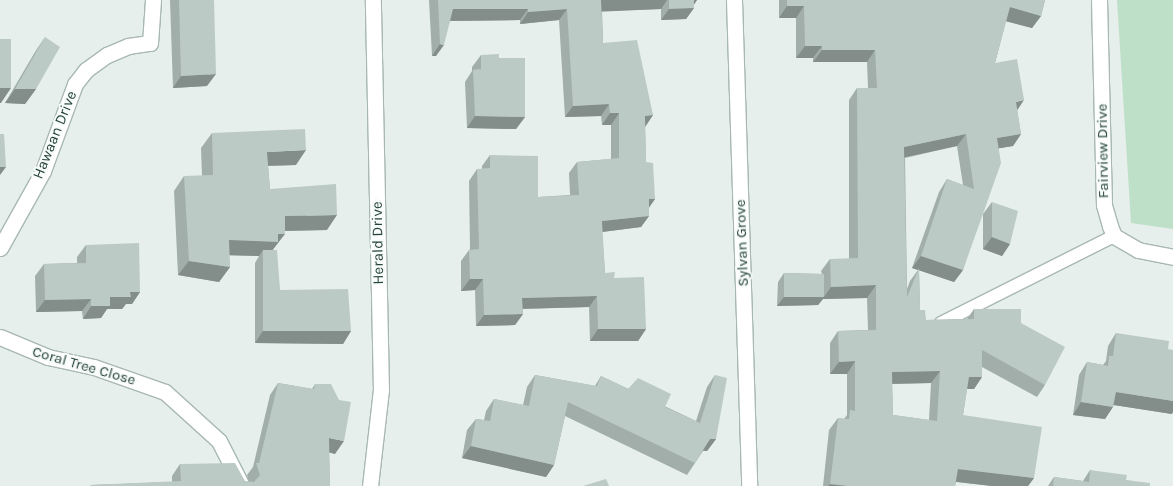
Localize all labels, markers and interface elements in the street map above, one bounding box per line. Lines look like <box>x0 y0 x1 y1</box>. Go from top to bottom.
street label: Hawaan Drive <box>29 88 81 182</box>
street label: Fairview Drive <box>1093 103 1113 199</box>
street label: Sylvan Grove <box>731 199 753 287</box>
street label: Herald Drive <box>368 201 388 285</box>
street label: Coral Tree Close <box>30 343 138 389</box>

